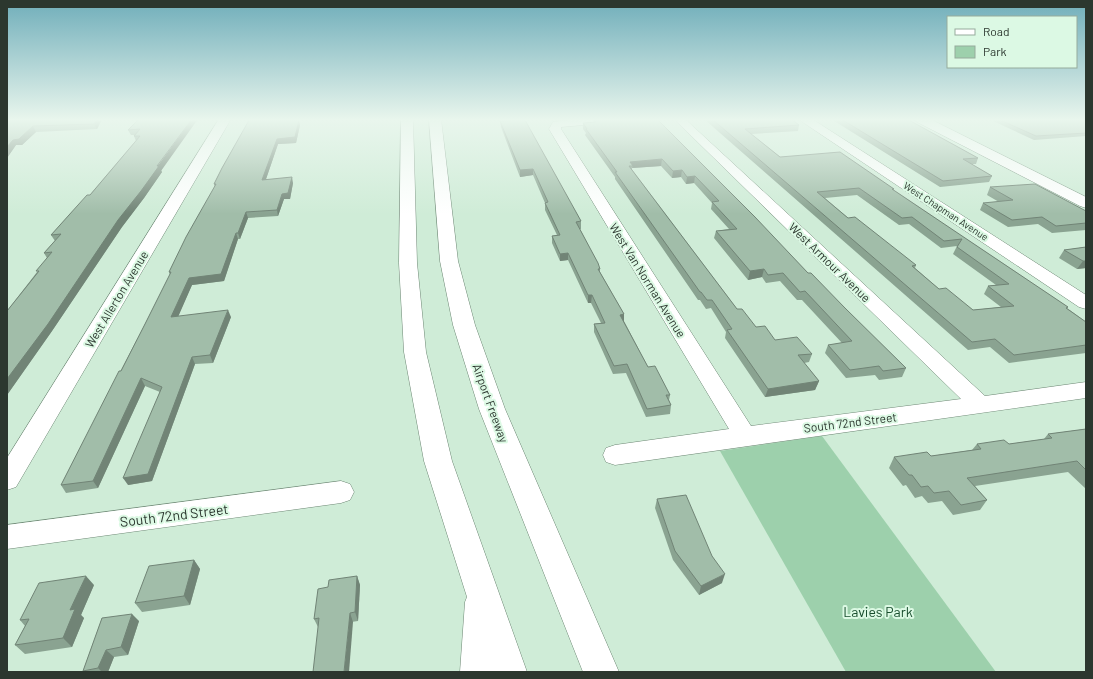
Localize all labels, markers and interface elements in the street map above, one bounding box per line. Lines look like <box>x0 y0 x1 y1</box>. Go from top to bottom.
legend <box>947 16 1077 68</box>
text: Road <box>983 24 1010 38</box>
text: Park <box>983 44 1007 58</box>
street label: West Chapman Avenue <box>901 179 991 243</box>
street label: West Armour Avenue <box>786 219 874 305</box>
street label: West Van Norman Avenue <box>607 220 689 340</box>
street label: West Allerton Avenue <box>82 248 150 350</box>
street label: Airport Freeway <box>470 362 512 445</box>
street label: South 72nd Street <box>803 409 897 435</box>
street label: South 72nd Street <box>119 500 229 530</box>
park label: Lavies Park <box>843 603 913 620</box>

